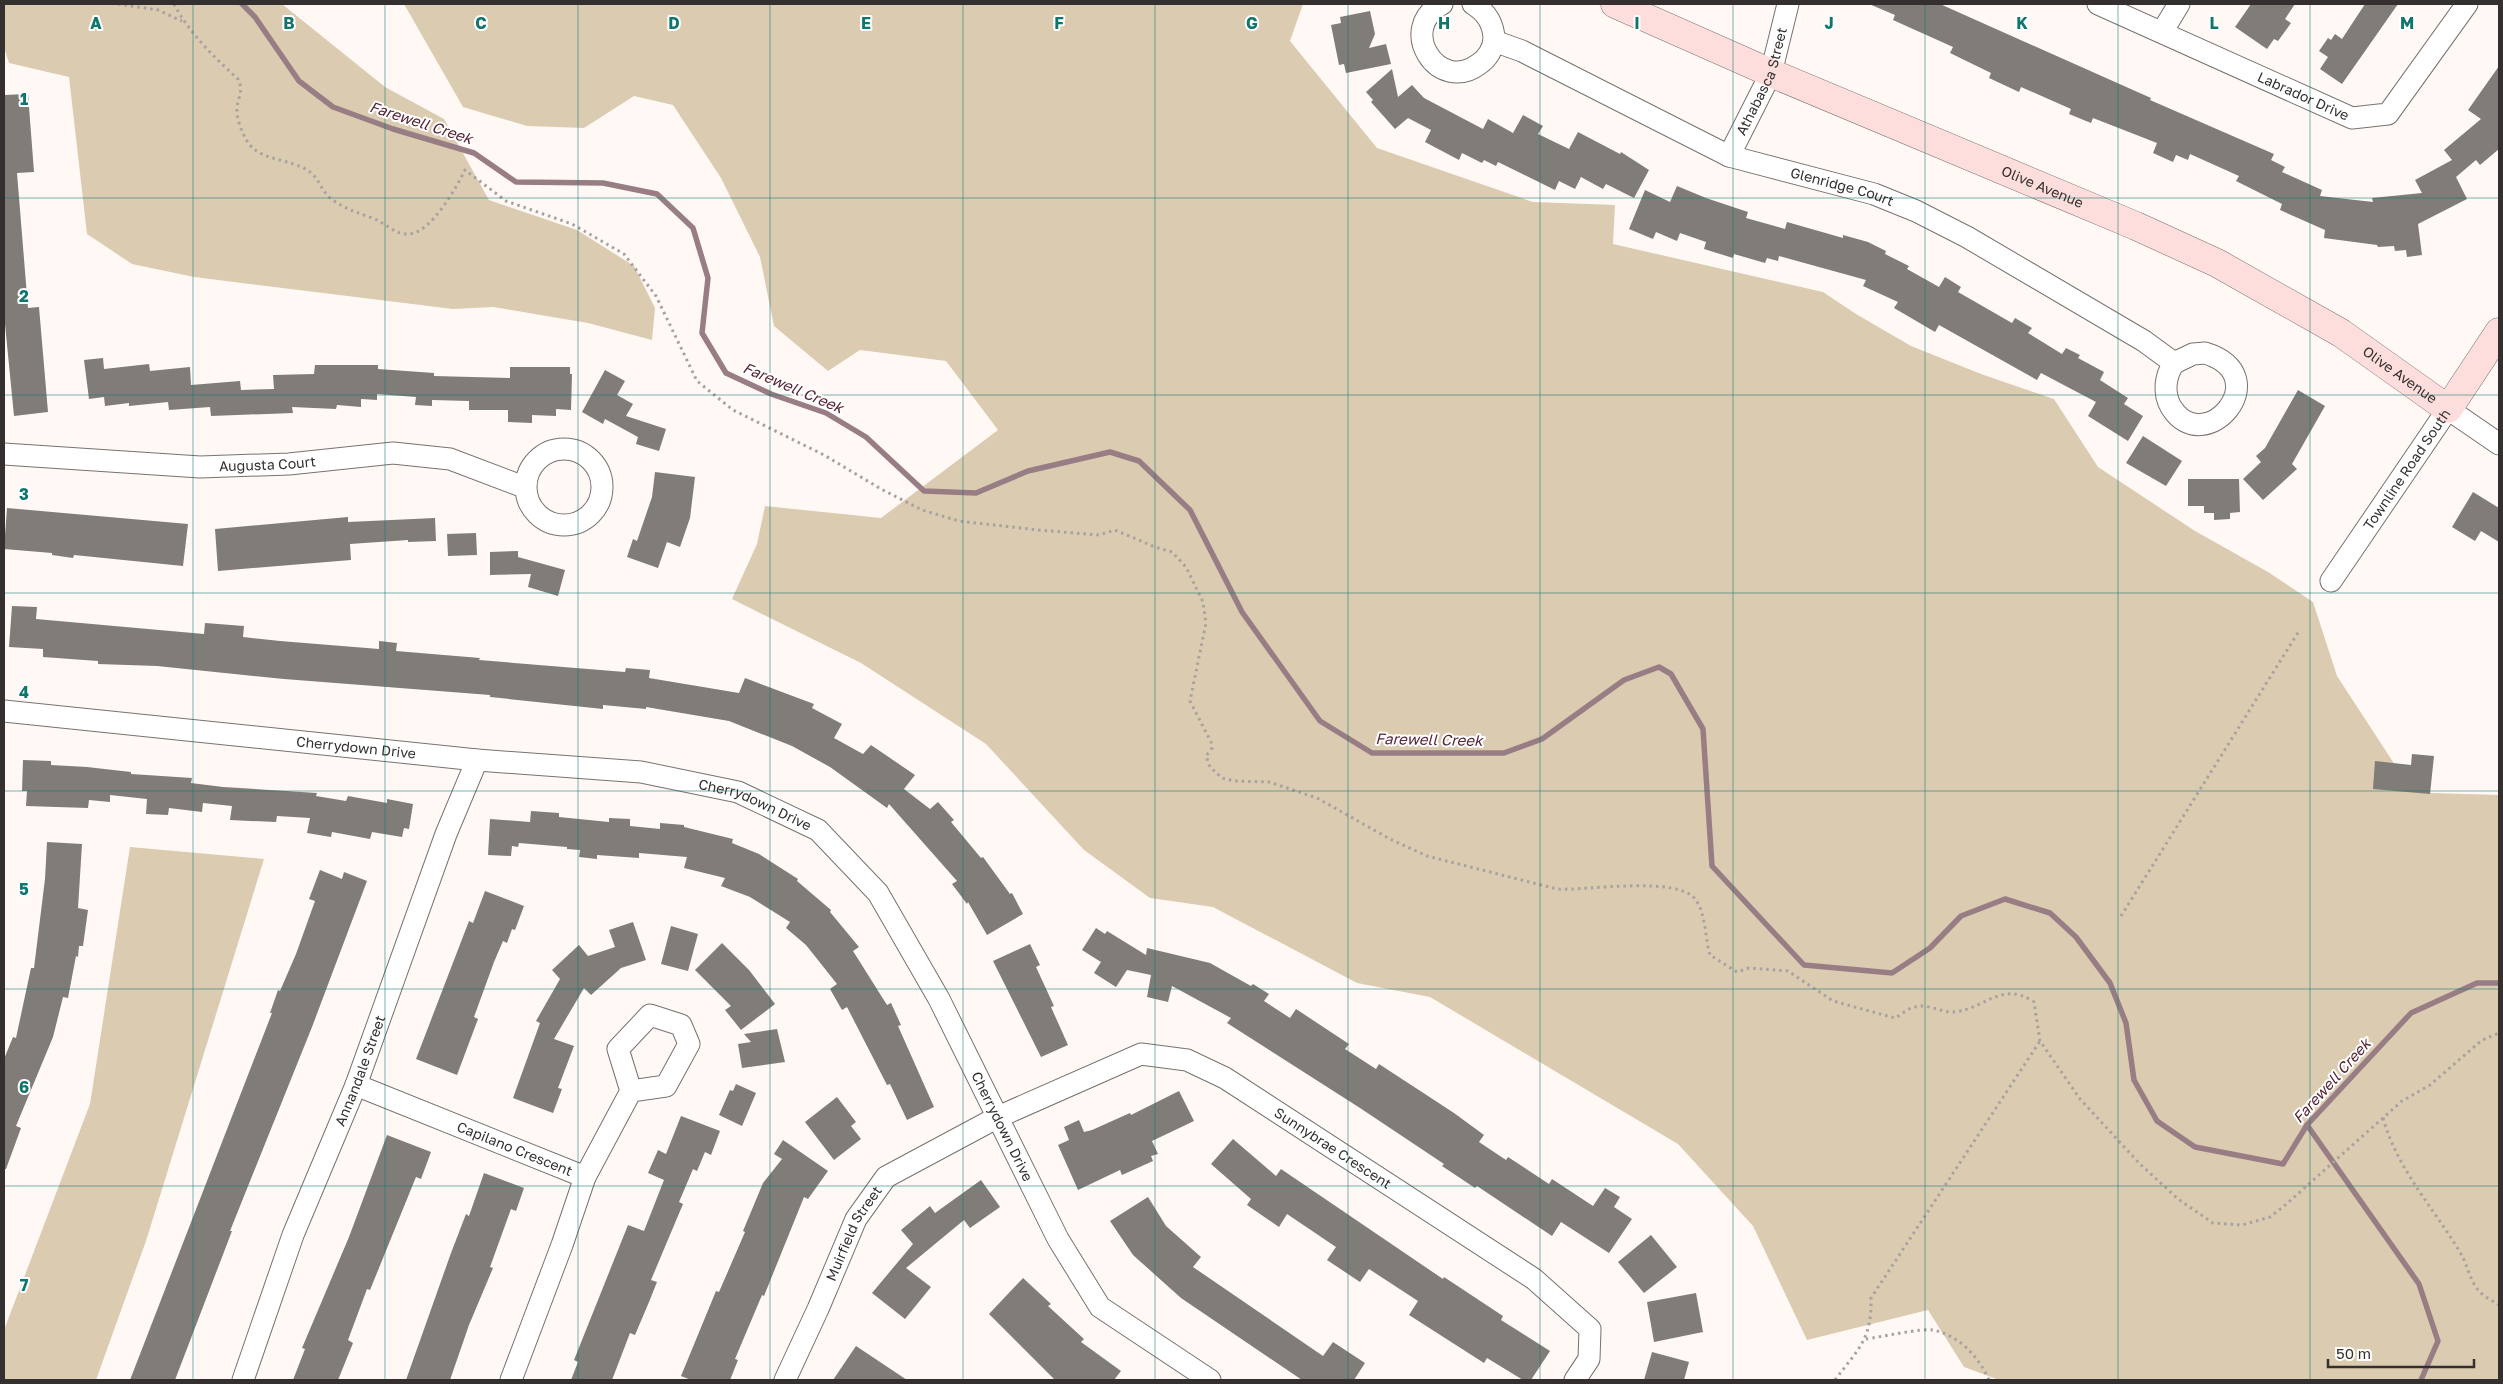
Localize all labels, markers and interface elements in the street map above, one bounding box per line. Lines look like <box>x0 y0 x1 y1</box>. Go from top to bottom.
text: A <box>90 13 102 33</box>
text: B <box>283 13 295 33</box>
text: C <box>475 13 487 33</box>
text: D <box>668 13 680 33</box>
text: E <box>861 13 871 33</box>
text: F <box>1054 13 1064 33</box>
text: G <box>1246 13 1258 33</box>
text: H <box>1438 13 1450 33</box>
text: I <box>1634 13 1640 33</box>
text: J <box>1824 13 1834 33</box>
text: K <box>2016 13 2028 33</box>
text: L <box>2209 13 2219 33</box>
text: M <box>2400 13 2414 33</box>
street label: Athabasca Street <box>1732 25 1790 138</box>
street label: Labrador Drive <box>2255 68 2352 124</box>
text: 1 <box>20 89 28 109</box>
water label: Farewell Creek <box>368 97 476 148</box>
street label: Olive Avenue <box>1999 162 2086 211</box>
street label: Glenridge Court <box>1789 163 1897 209</box>
text: 2 <box>19 286 29 306</box>
street label: Olive Avenue <box>2360 342 2441 407</box>
water label: Farewell Creek <box>741 358 848 417</box>
street label: Townline Road South <box>2360 406 2454 533</box>
street label: Augusta Court <box>219 452 317 474</box>
text: 3 <box>19 484 29 504</box>
text: 4 <box>19 682 29 702</box>
water label: Farewell Creek <box>1375 729 1484 749</box>
street label: Cherrydown Drive <box>295 732 417 762</box>
street label: Cherrydown Drive <box>697 775 814 834</box>
text: 5 <box>19 879 29 899</box>
street label: Annandale Street <box>331 1013 388 1128</box>
water label: Farewell Creek <box>2289 1033 2375 1126</box>
street label: Cherrydown Drive <box>968 1068 1037 1184</box>
text: 6 <box>19 1077 29 1097</box>
street label: Sunnybrae Crescent <box>1271 1104 1395 1192</box>
street label: Capilano Crescent <box>455 1117 575 1179</box>
street label: Muirfield Street <box>822 1182 885 1283</box>
text: 7 <box>20 1275 29 1295</box>
scale bar <box>2328 1336 2474 1368</box>
text: 50 m <box>2336 1344 2371 1362</box>

